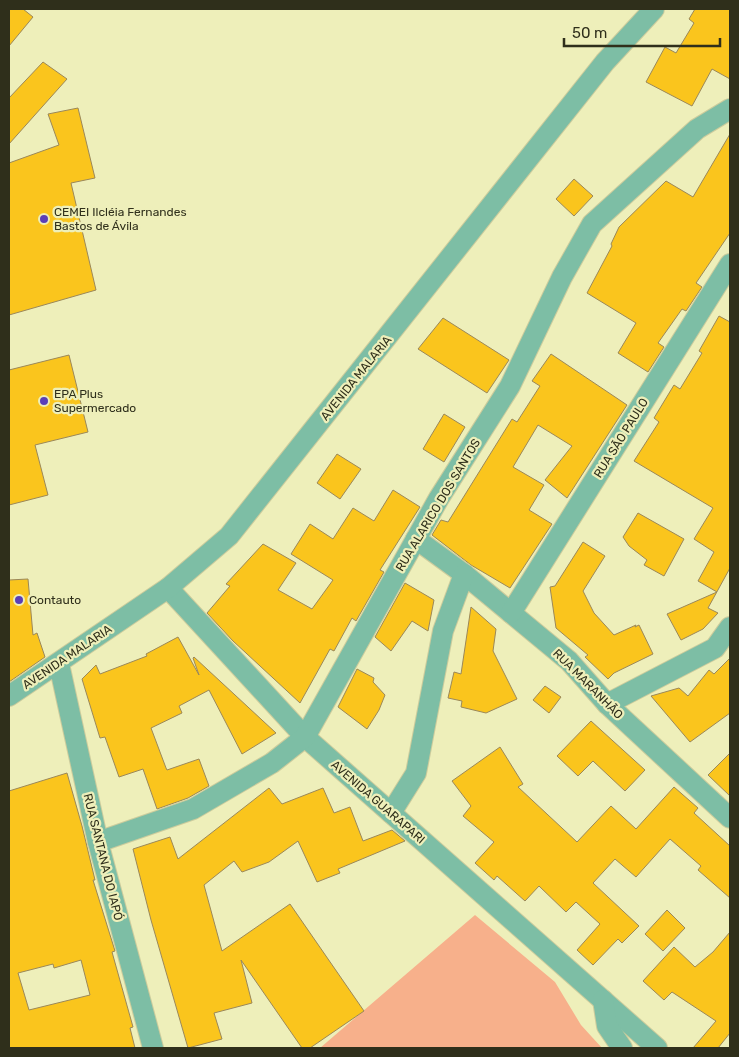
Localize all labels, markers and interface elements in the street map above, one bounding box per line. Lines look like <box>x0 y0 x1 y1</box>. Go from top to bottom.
scale bar <box>564 15 720 47</box>
text: 50 m <box>572 24 607 42</box>
place label: CEMEI Ilcléia Fernandes Bastos de Ávila <box>54 205 187 233</box>
marker: CEMEI Ilcléia Fernandes Bastos de Ávila <box>38 213 50 225</box>
street label: AVENIDA MALARIA <box>318 333 394 423</box>
place label: EPA Plus Supermercado <box>54 387 136 415</box>
marker: EPA Plus Supermercado <box>38 395 50 407</box>
street label: RUA SÃO PAULO <box>591 396 651 480</box>
street label: RUA ALARICO DOS SANTOS <box>393 436 483 574</box>
place label: Contauto <box>29 593 81 607</box>
marker: Contauto <box>13 594 25 606</box>
street label: AVENIDA MALARIA <box>20 622 114 692</box>
street label: RUA MARANHÃO <box>550 646 626 722</box>
street label: AVENIDA GUARAPARI <box>328 757 428 847</box>
street label: RUA SANTANA DO IAPÓ <box>80 792 126 922</box>

